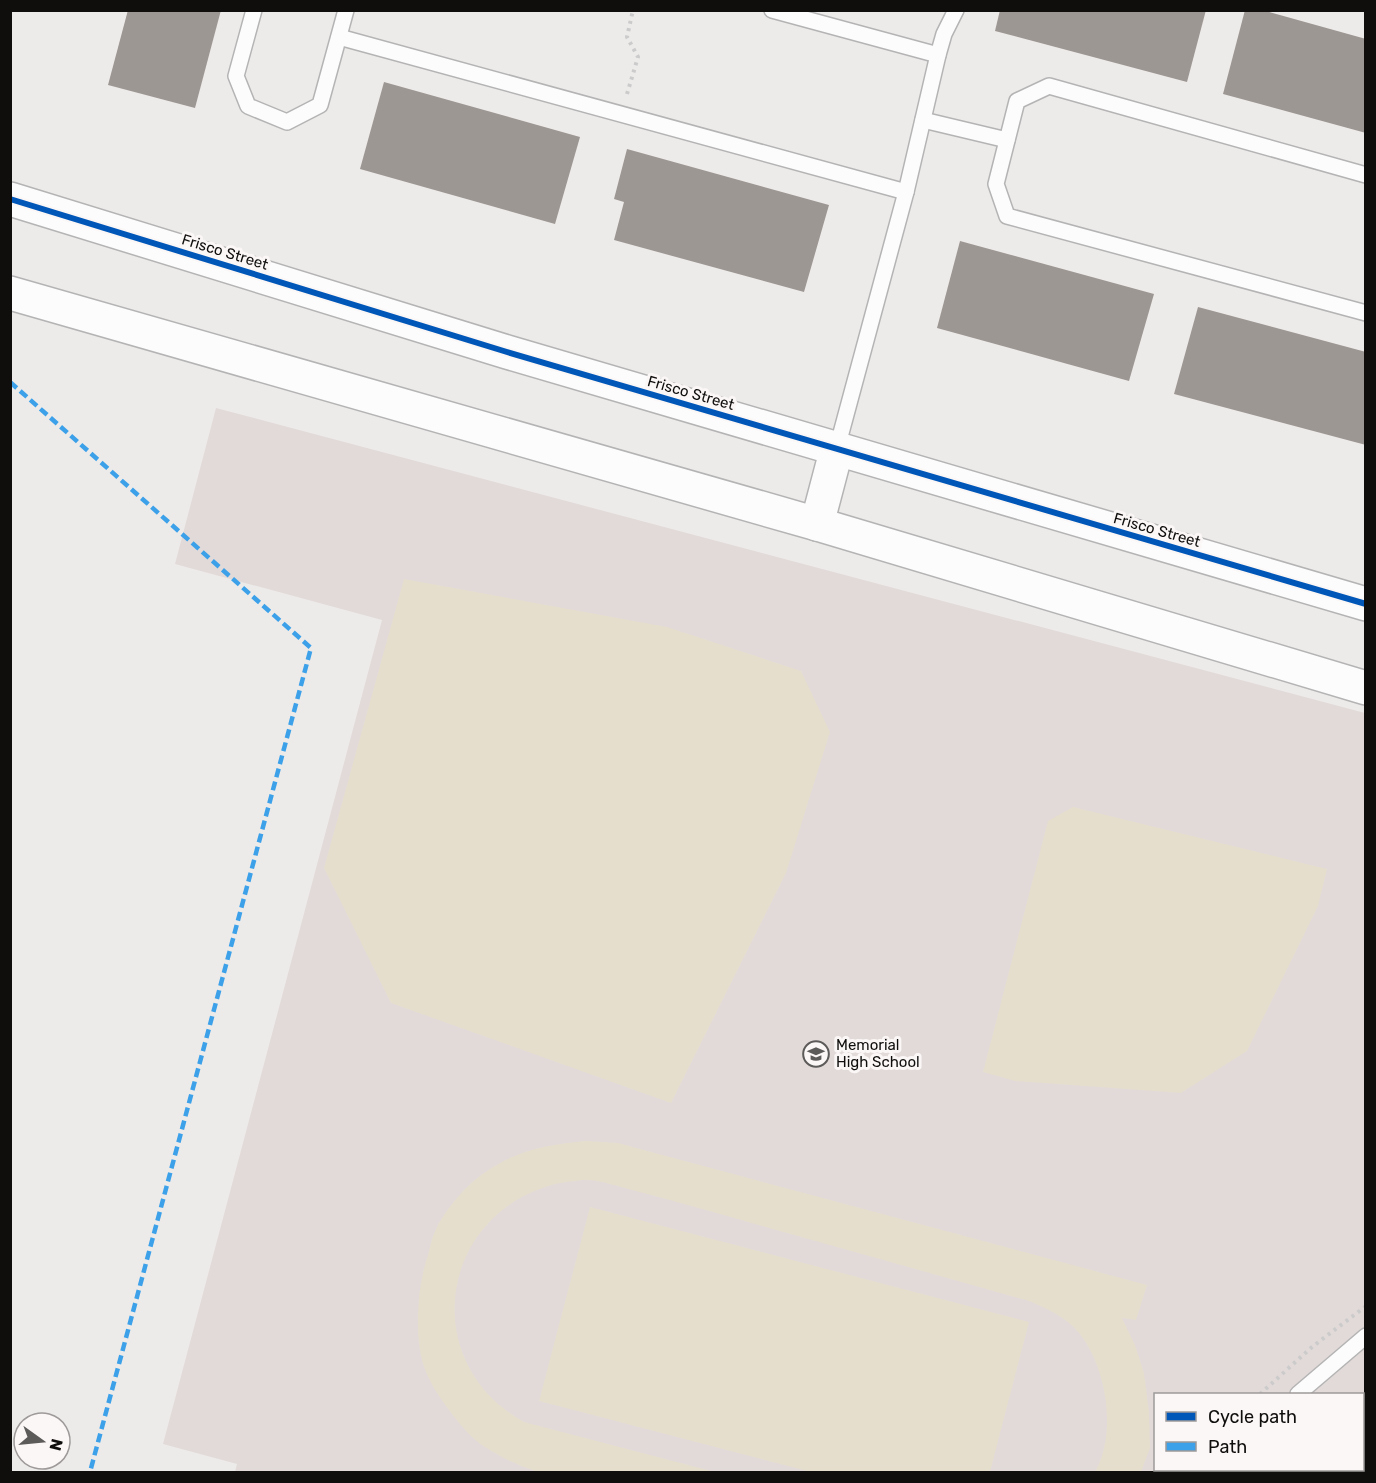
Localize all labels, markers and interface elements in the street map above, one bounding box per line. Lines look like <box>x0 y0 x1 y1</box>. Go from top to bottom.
street label: Frisco Street <box>180 230 271 274</box>
street label: Frisco Street <box>646 372 737 414</box>
street label: Frisco Street <box>1112 509 1203 551</box>
place label: Memorial High School <box>836 1036 920 1071</box>
school or university icon: Memorial High School <box>801 1039 831 1069</box>
legend <box>1154 1393 1364 1471</box>
text: Cycle path <box>1208 1406 1297 1428</box>
north arrow <box>12 1411 72 1471</box>
text: Path <box>1208 1436 1247 1458</box>
text: N <box>45 1437 67 1453</box>

